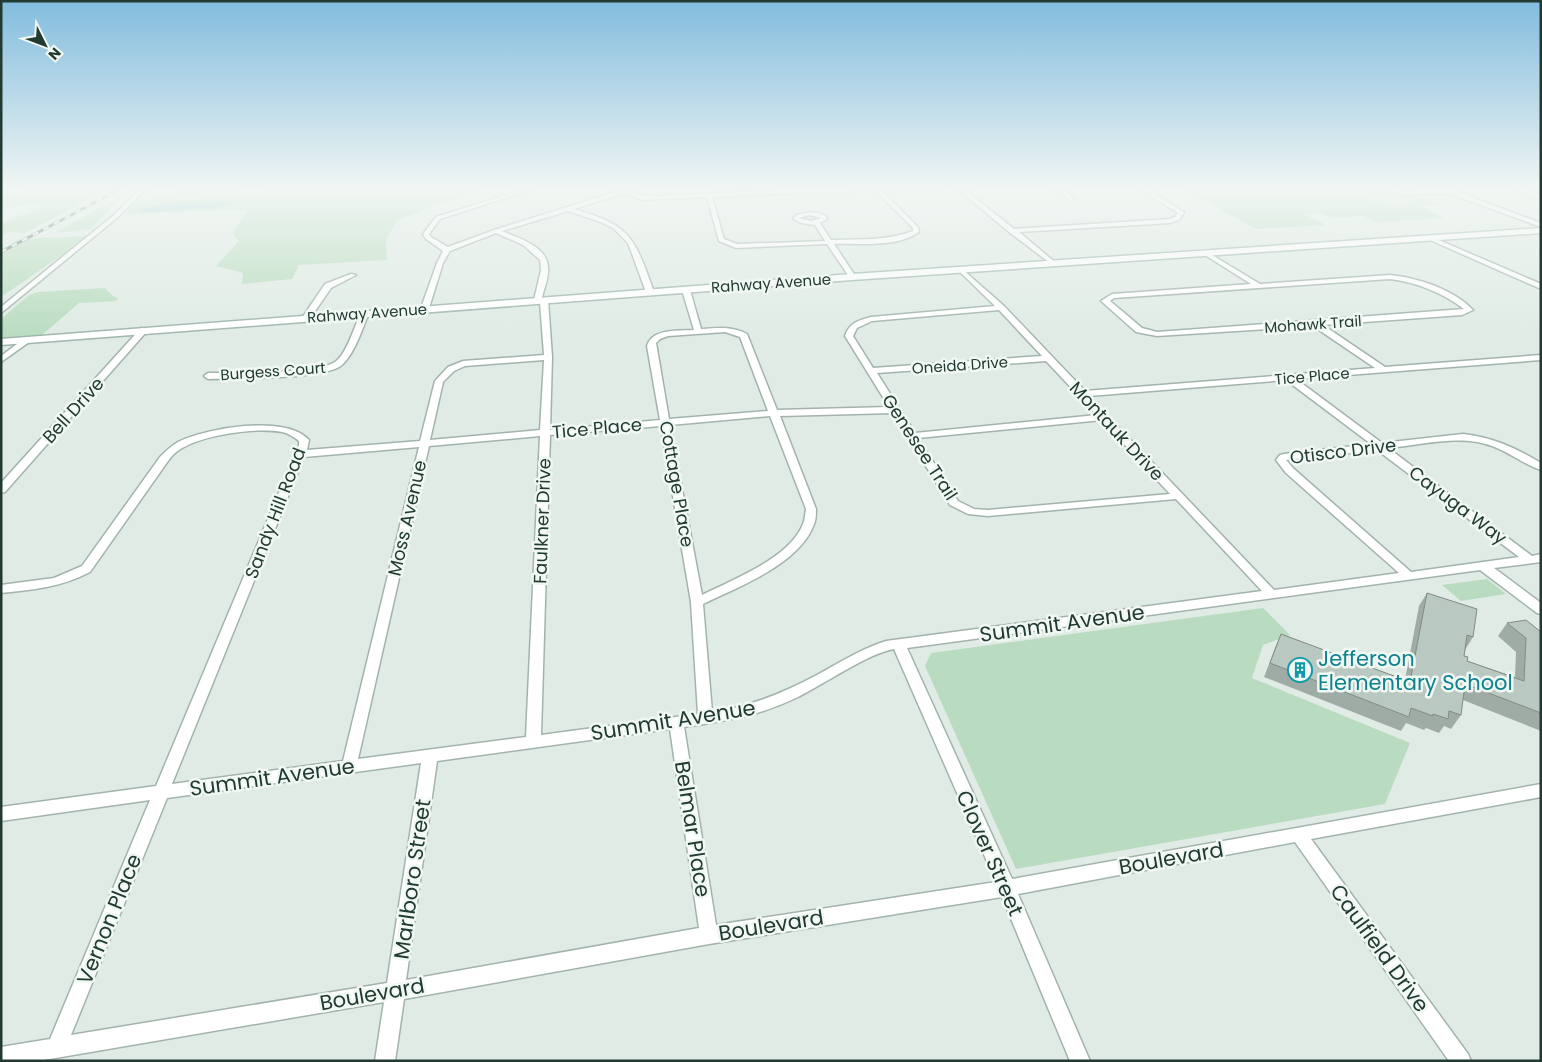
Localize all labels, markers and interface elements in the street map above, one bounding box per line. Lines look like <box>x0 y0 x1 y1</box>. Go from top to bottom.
north arrow <box>20 20 70 70</box>
text: N <box>44 43 66 64</box>
street label: Rahway Avenue <box>710 268 832 298</box>
street label: Rahway Avenue <box>306 298 428 328</box>
street label: Mohawk Trail <box>1264 310 1362 338</box>
street label: Oneida Drive <box>911 351 1009 379</box>
street label: Burgess Court <box>220 357 326 385</box>
street label: Tice Place <box>1274 362 1350 390</box>
street label: Bell Drive <box>37 372 109 448</box>
street label: Montauk Drive <box>1064 376 1170 486</box>
street label: Genesee Trail <box>876 389 964 505</box>
street label: Tice Place <box>551 412 643 444</box>
street label: Cottage Place <box>654 419 700 549</box>
street label: Otisco Drive <box>1288 432 1398 470</box>
street label: Sandy Hill Road <box>238 444 312 582</box>
street label: Moss Avenue <box>382 458 432 578</box>
street label: Faulkner Drive <box>527 458 557 584</box>
street label: Cayuga Way <box>1404 460 1512 550</box>
street label: Summit Avenue <box>978 597 1146 649</box>
place label: Jefferson Elementary School <box>1318 644 1513 697</box>
building icon: Jefferson Elementary School <box>1287 657 1313 683</box>
street label: Summit Avenue <box>589 693 757 747</box>
street label: Summit Avenue <box>188 751 356 803</box>
street label: Belmar Place <box>668 759 718 899</box>
street label: Clover Street <box>949 786 1031 920</box>
street label: Marlboro Street <box>386 797 438 961</box>
street label: Boulevard <box>1116 835 1226 881</box>
street label: Vernon Place <box>70 849 148 989</box>
street label: Caulfield Drive <box>1324 878 1436 1018</box>
street label: Boulevard <box>716 902 826 948</box>
street label: Boulevard <box>317 971 427 1017</box>

